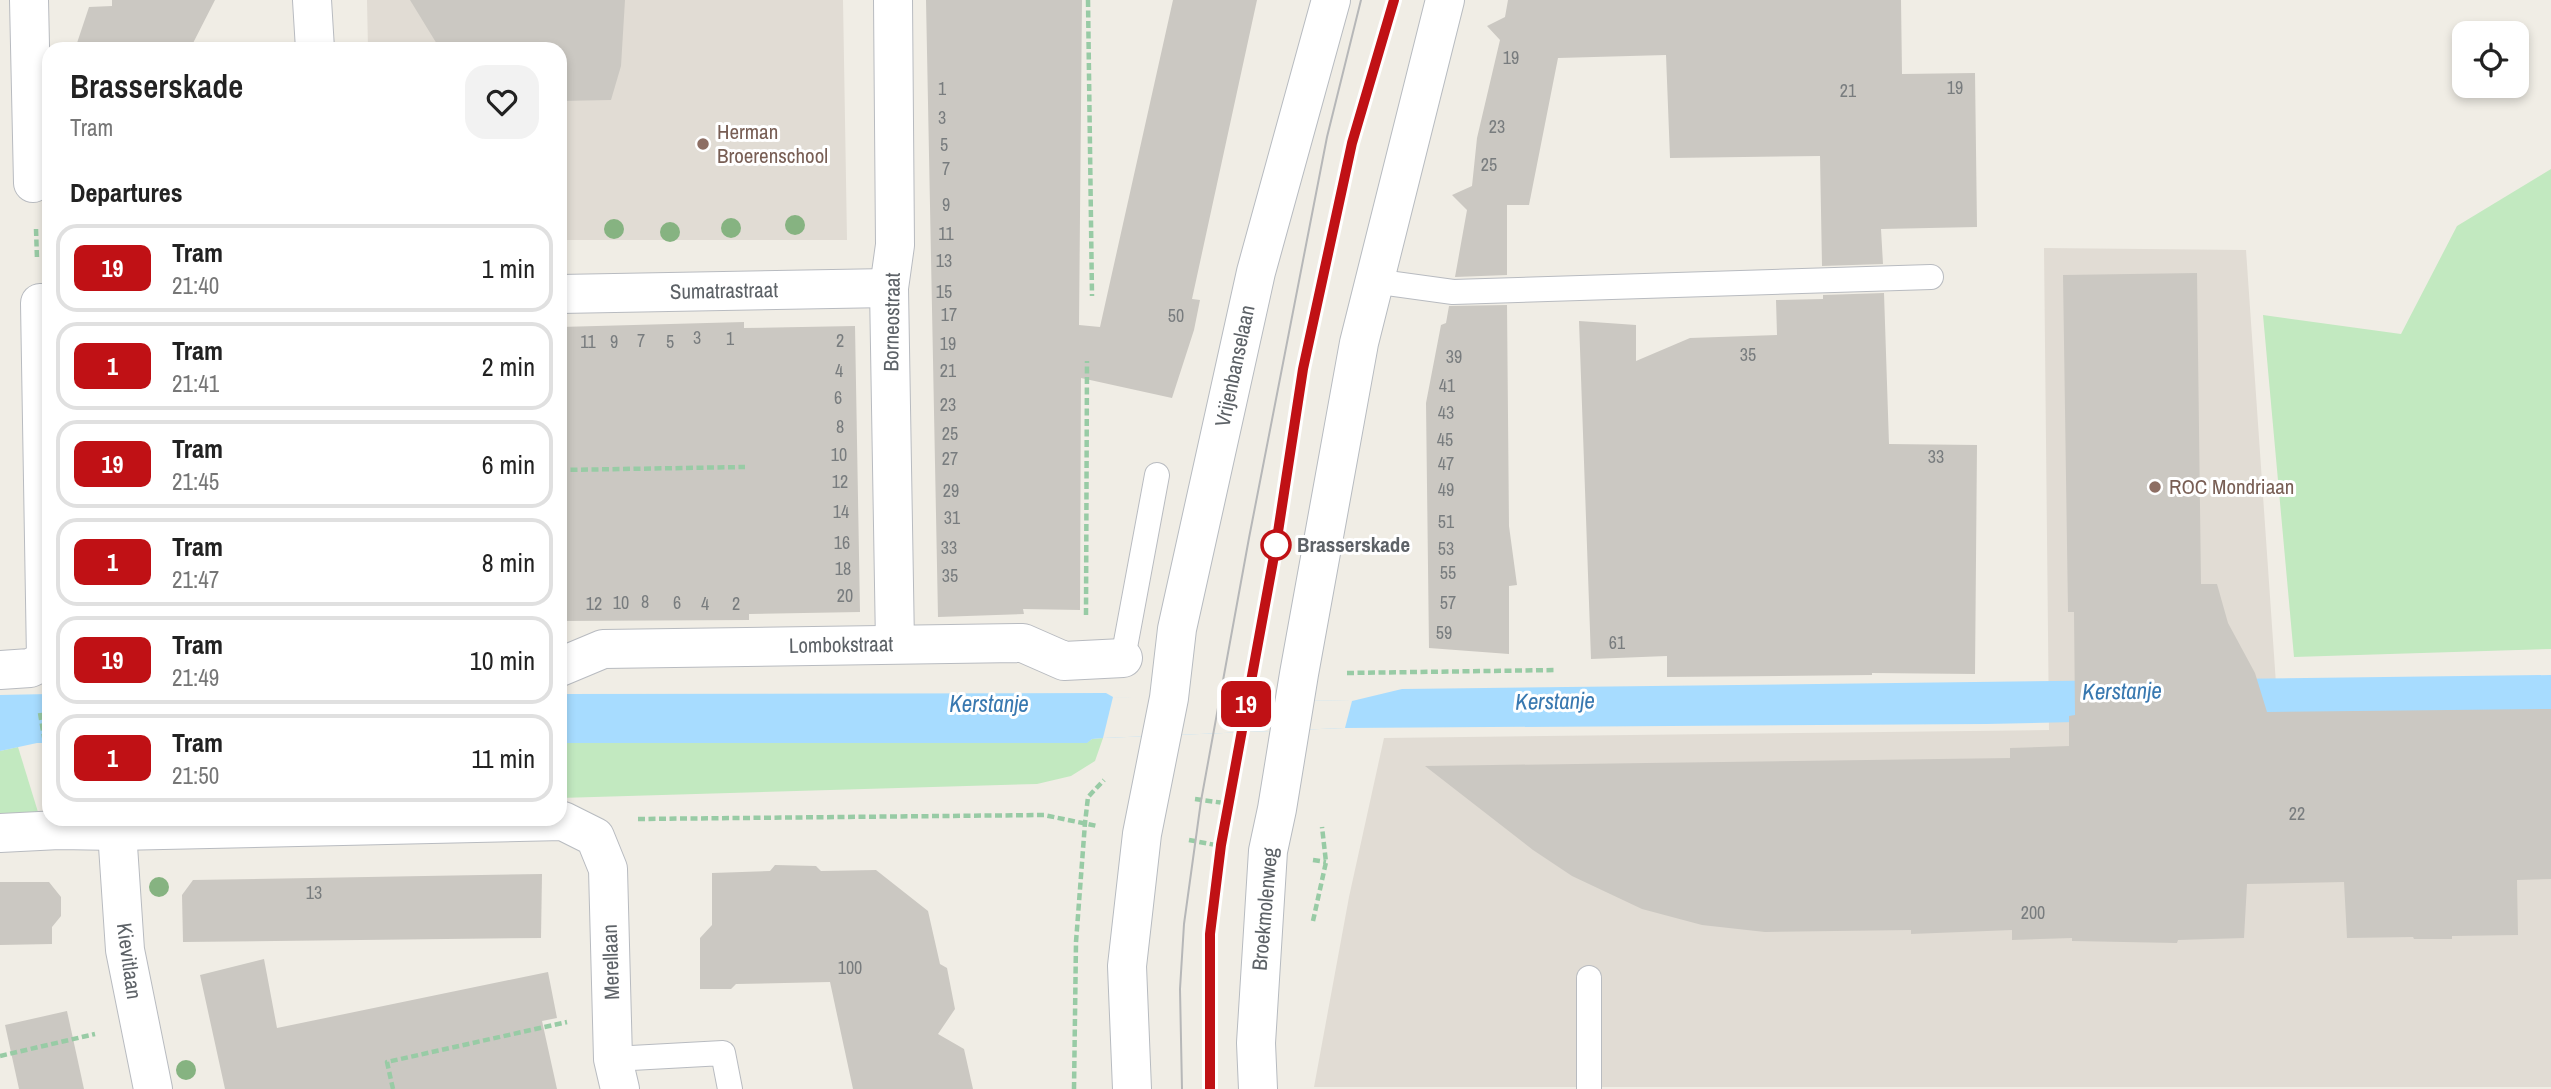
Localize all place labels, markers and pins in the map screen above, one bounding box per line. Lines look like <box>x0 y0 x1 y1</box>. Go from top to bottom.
place label: Herman Broerenschool <box>717 117 828 170</box>
marker: Herman Broerenschool <box>695 136 711 152</box>
place label: ROC Mondriaan <box>2169 472 2294 501</box>
marker: ROC Mondriaan <box>2147 479 2163 495</box>
marker: Brasserskade <box>1261 530 1291 560</box>
place label: Brasserskade <box>1297 530 1410 559</box>

